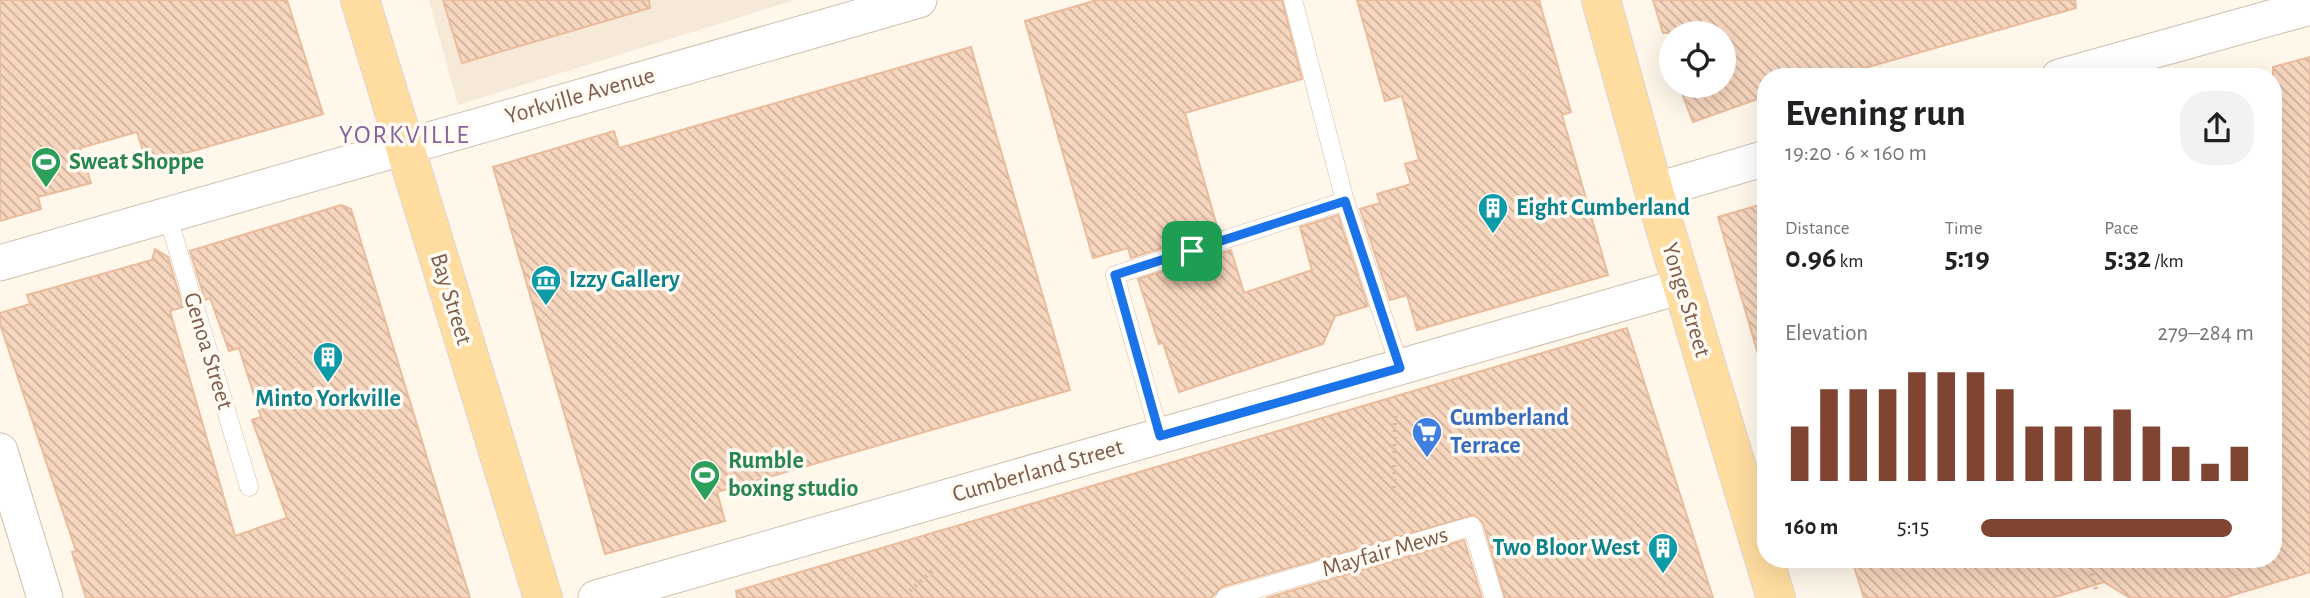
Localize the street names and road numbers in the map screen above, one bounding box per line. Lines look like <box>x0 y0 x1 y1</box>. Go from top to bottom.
street label: Yorkville Avenue <box>503 63 657 129</box>
street label: Yonge Street <box>1657 240 1715 360</box>
street label: Bay Street <box>426 250 476 348</box>
street label: Genoa Street <box>179 290 237 413</box>
street label: Cumberland Street <box>950 435 1127 507</box>
street label: Mayfair Mews <box>1319 523 1451 581</box>

